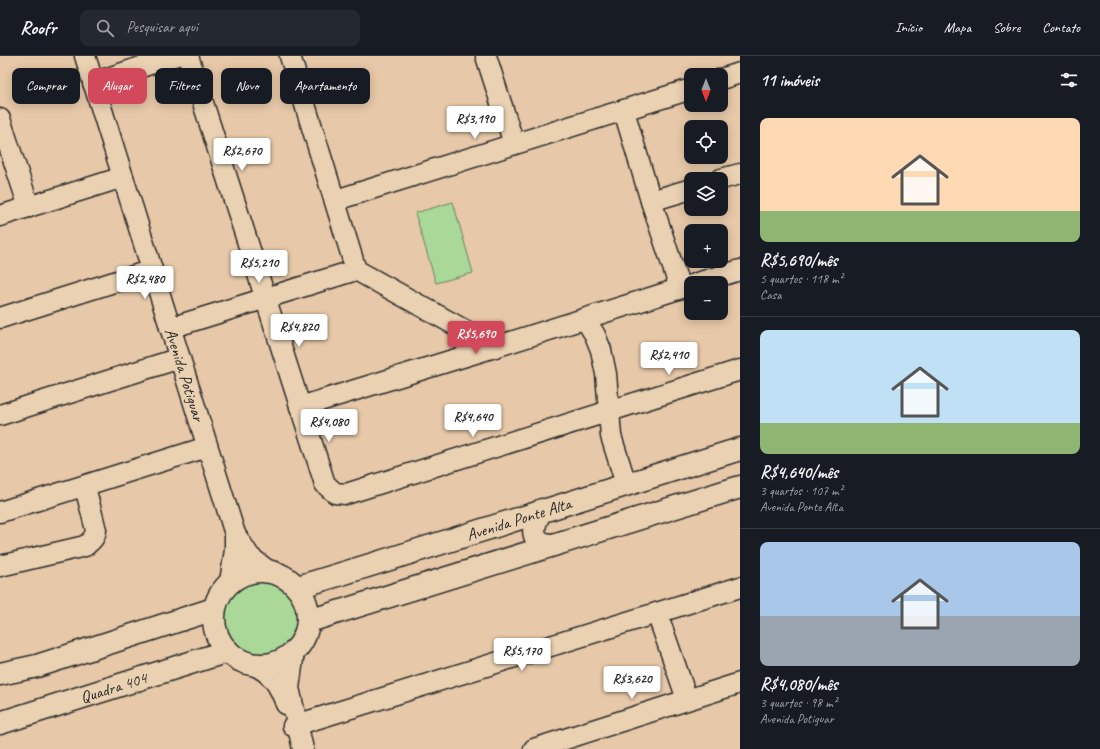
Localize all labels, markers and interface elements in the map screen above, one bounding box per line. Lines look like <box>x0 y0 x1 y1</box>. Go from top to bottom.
search box <box>80 10 360 46</box>
text: Roofr <box>20 16 56 40</box>
icon: search <box>94 17 116 39</box>
text: Pesquisar aqui <box>126 18 198 37</box>
text: Início <box>895 19 922 36</box>
text: Mapa <box>944 19 971 36</box>
text: Sobre <box>993 19 1020 36</box>
text: Contato <box>1042 19 1080 36</box>
chip: Comprar <box>12 68 80 104</box>
chip: Alugar <box>88 68 147 104</box>
chip: Filtros <box>155 68 213 104</box>
chip: Novo <box>221 68 272 104</box>
chip: Apartamento <box>280 68 370 104</box>
north arrow <box>684 68 728 112</box>
map controls <box>684 68 728 320</box>
icon: filters <box>1058 69 1080 91</box>
text: 11 imóveis <box>760 70 819 91</box>
pin: R$3,190 <box>438 106 512 140</box>
text: R$3,190 <box>456 111 494 127</box>
button: locate <box>684 120 728 164</box>
pin: R$2,670 <box>205 138 279 172</box>
text: R$2,670 <box>222 143 262 159</box>
icon: home <box>884 144 956 216</box>
button: layers <box>684 172 728 216</box>
button: + <box>684 224 728 268</box>
pin: R$5,210 <box>222 250 296 284</box>
text: R$5,690/mês <box>760 250 838 271</box>
text: R$5,210 <box>240 255 278 271</box>
pin: R$2,480 <box>108 266 182 300</box>
text: R$2,480 <box>126 271 164 287</box>
text: 5 quartos · 118 m² <box>760 271 843 287</box>
button: − <box>684 276 728 320</box>
text: Casa <box>760 287 781 303</box>
pin: R$4,820 <box>262 314 336 348</box>
text: R$4,820 <box>280 319 318 335</box>
pin: R$5,690 <box>439 321 513 355</box>
street label: Avenida Potiguar <box>161 326 210 426</box>
text: R$5,690 <box>457 326 495 342</box>
pin: R$2,410 <box>632 342 706 376</box>
text: R$2,410 <box>650 347 688 363</box>
icon: home <box>884 356 956 428</box>
pin: R$4,640 <box>436 404 510 438</box>
pin: R$4,080 <box>292 409 366 443</box>
text: R$4,640 <box>453 409 493 425</box>
text: R$4,080 <box>310 414 348 430</box>
text: R$4,640/mês <box>760 462 838 483</box>
text: 3 quartos · 107 m² <box>760 483 843 499</box>
street label: Avenida Ponte Alta <box>464 492 576 545</box>
text: Avenida Ponte Alta <box>760 499 843 515</box>
icon: home <box>884 568 956 640</box>
pin: R$5,170 <box>485 638 559 672</box>
text: R$5,170 <box>503 643 541 659</box>
street label: Quadra 404 <box>78 666 152 708</box>
pin: R$3,620 <box>595 666 669 700</box>
text: R$3,620 <box>612 671 652 687</box>
text: R$4,080/mês <box>760 674 838 695</box>
text: 3 quartos · 98 m² <box>760 695 837 711</box>
text: Avenida Potiguar <box>760 711 834 727</box>

